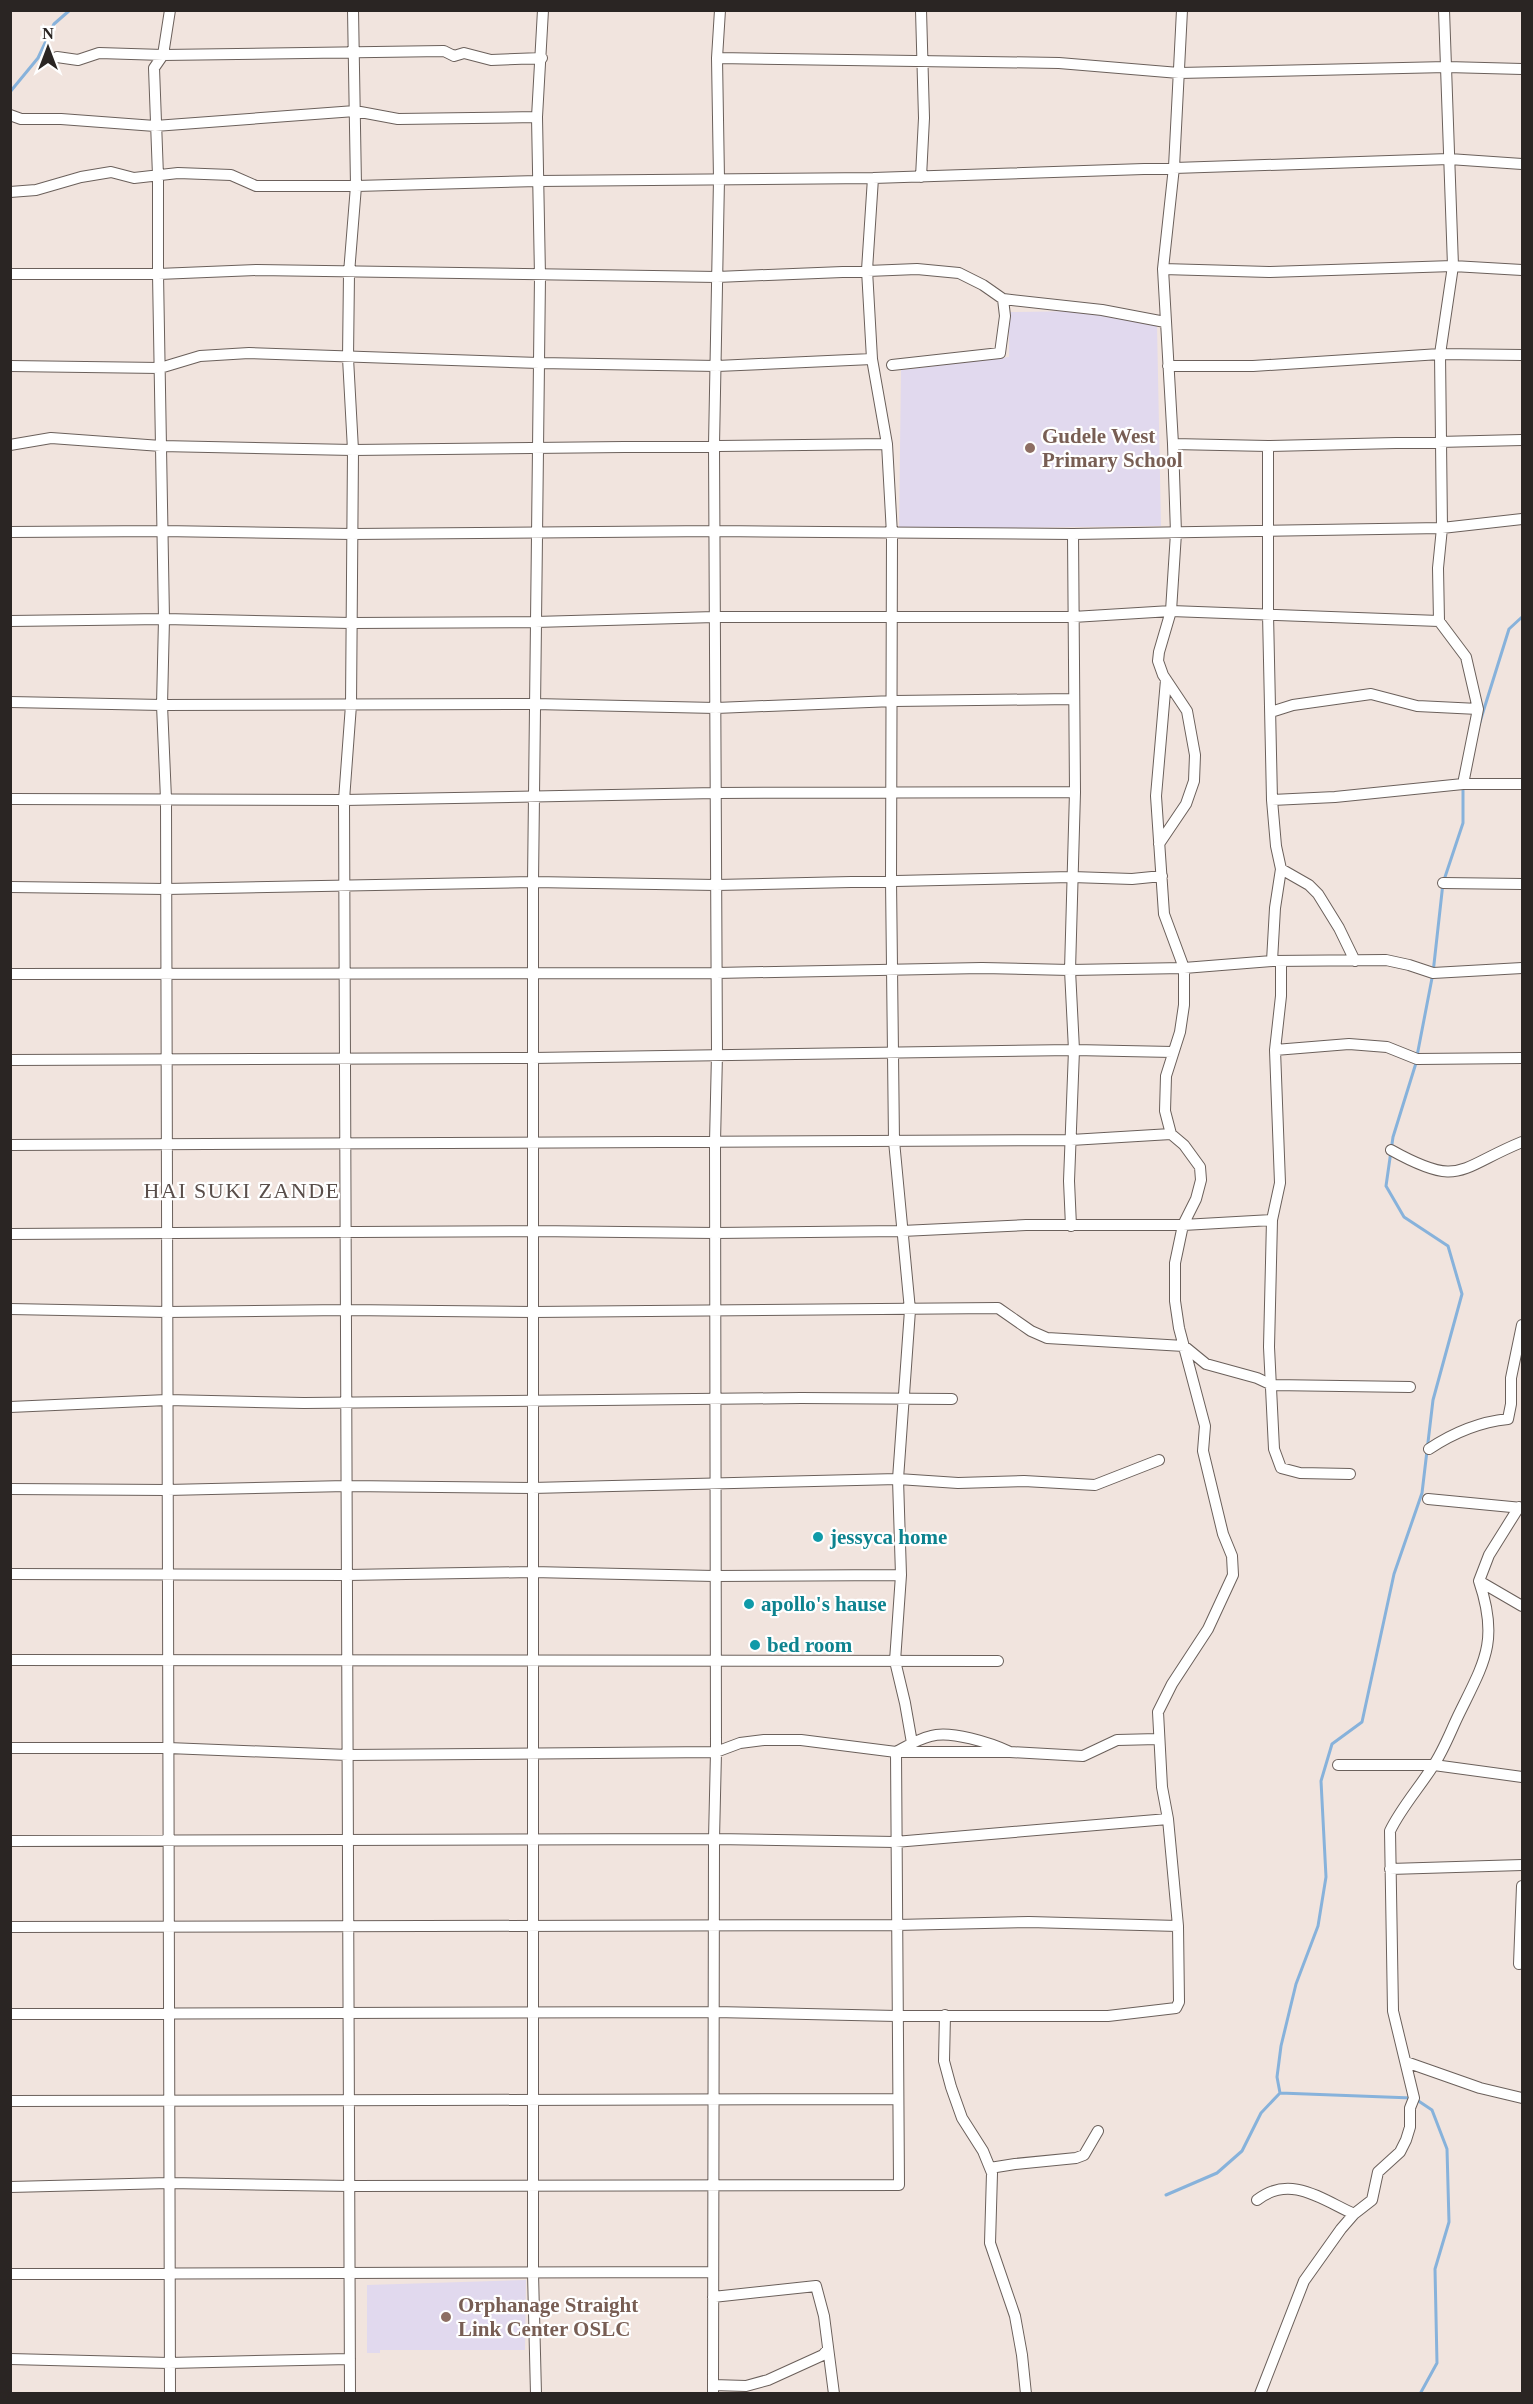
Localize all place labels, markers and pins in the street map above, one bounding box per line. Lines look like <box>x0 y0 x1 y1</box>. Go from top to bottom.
place label: Gudele West Primary School <box>1042 424 1183 472</box>
marker: Gudele West Primary School <box>1023 441 1037 455</box>
place label: jessyca home <box>829 1525 947 1549</box>
marker: jessyca home <box>811 1530 825 1544</box>
place label: apollo's hause <box>761 1592 886 1616</box>
marker: apollo's hause <box>742 1597 756 1611</box>
place label: bed room <box>767 1633 853 1657</box>
marker: bed room <box>748 1638 762 1652</box>
place label: Orphanage Straight Link Center OSLC <box>458 2293 638 2341</box>
marker: Orphanage Straight Link Center OSLC <box>439 2310 453 2324</box>

